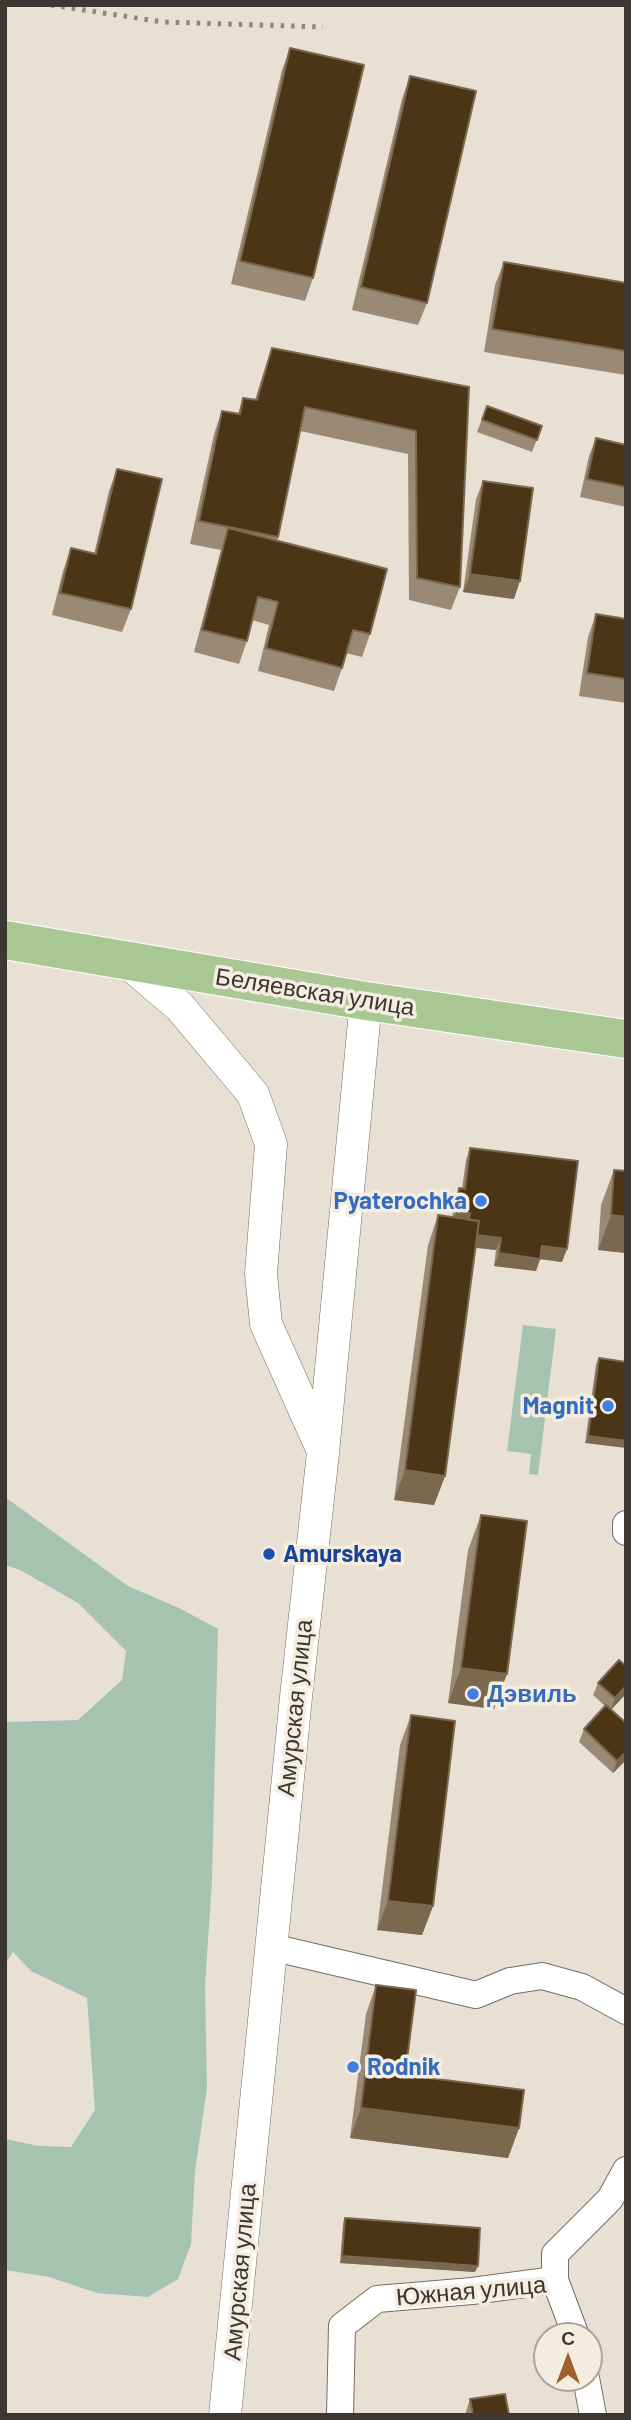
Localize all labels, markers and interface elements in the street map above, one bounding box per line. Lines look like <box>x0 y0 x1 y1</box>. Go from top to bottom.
street label: Беляевская улица <box>213 962 417 1022</box>
place label: Pyaterochka <box>334 1187 467 1215</box>
marker: Pyaterochka <box>473 1193 489 1209</box>
place label: Magnit <box>522 1392 594 1420</box>
marker: Magnit <box>600 1398 616 1414</box>
place label: Amurskaya <box>283 1540 402 1568</box>
marker: Amurskaya <box>261 1546 277 1562</box>
street label: Амурская улица <box>271 1618 319 1798</box>
place label: Дэвиль <box>487 1680 577 1708</box>
marker: Дэвиль <box>465 1686 481 1702</box>
place label: Rodnik <box>367 2053 441 2081</box>
marker: Rodnik <box>345 2059 361 2075</box>
street label: Амурская улица <box>218 2182 262 2362</box>
street label: Южная улица <box>395 2270 547 2312</box>
north arrow <box>533 2322 603 2392</box>
text: С <box>561 2326 575 2349</box>

